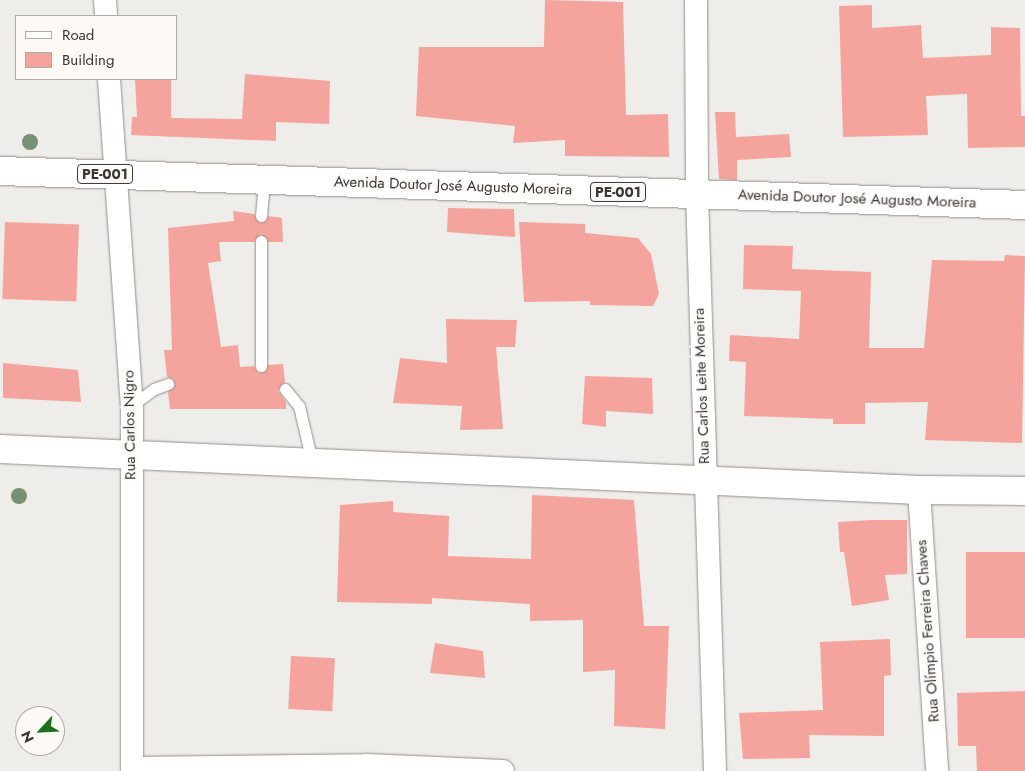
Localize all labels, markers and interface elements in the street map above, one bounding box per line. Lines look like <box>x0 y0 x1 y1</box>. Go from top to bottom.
legend <box>15 15 178 80</box>
text: Road <box>62 24 94 46</box>
text: Building <box>62 49 114 71</box>
road number: PE-001 <box>76 162 134 185</box>
street label: Avenida Doutor José Augusto Moreira <box>333 173 573 199</box>
road number: PE-001 <box>589 180 647 203</box>
street label: Avenida Doutor José Augusto Moreira <box>737 186 977 212</box>
street label: Rua Carlos Leite Moreira <box>690 308 714 464</box>
street label: Rua Carlos Nigro <box>120 370 140 480</box>
street label: Rua Olímpio Ferreira Chaves <box>913 539 943 723</box>
north arrow <box>15 706 65 756</box>
text: N <box>16 728 39 746</box>

